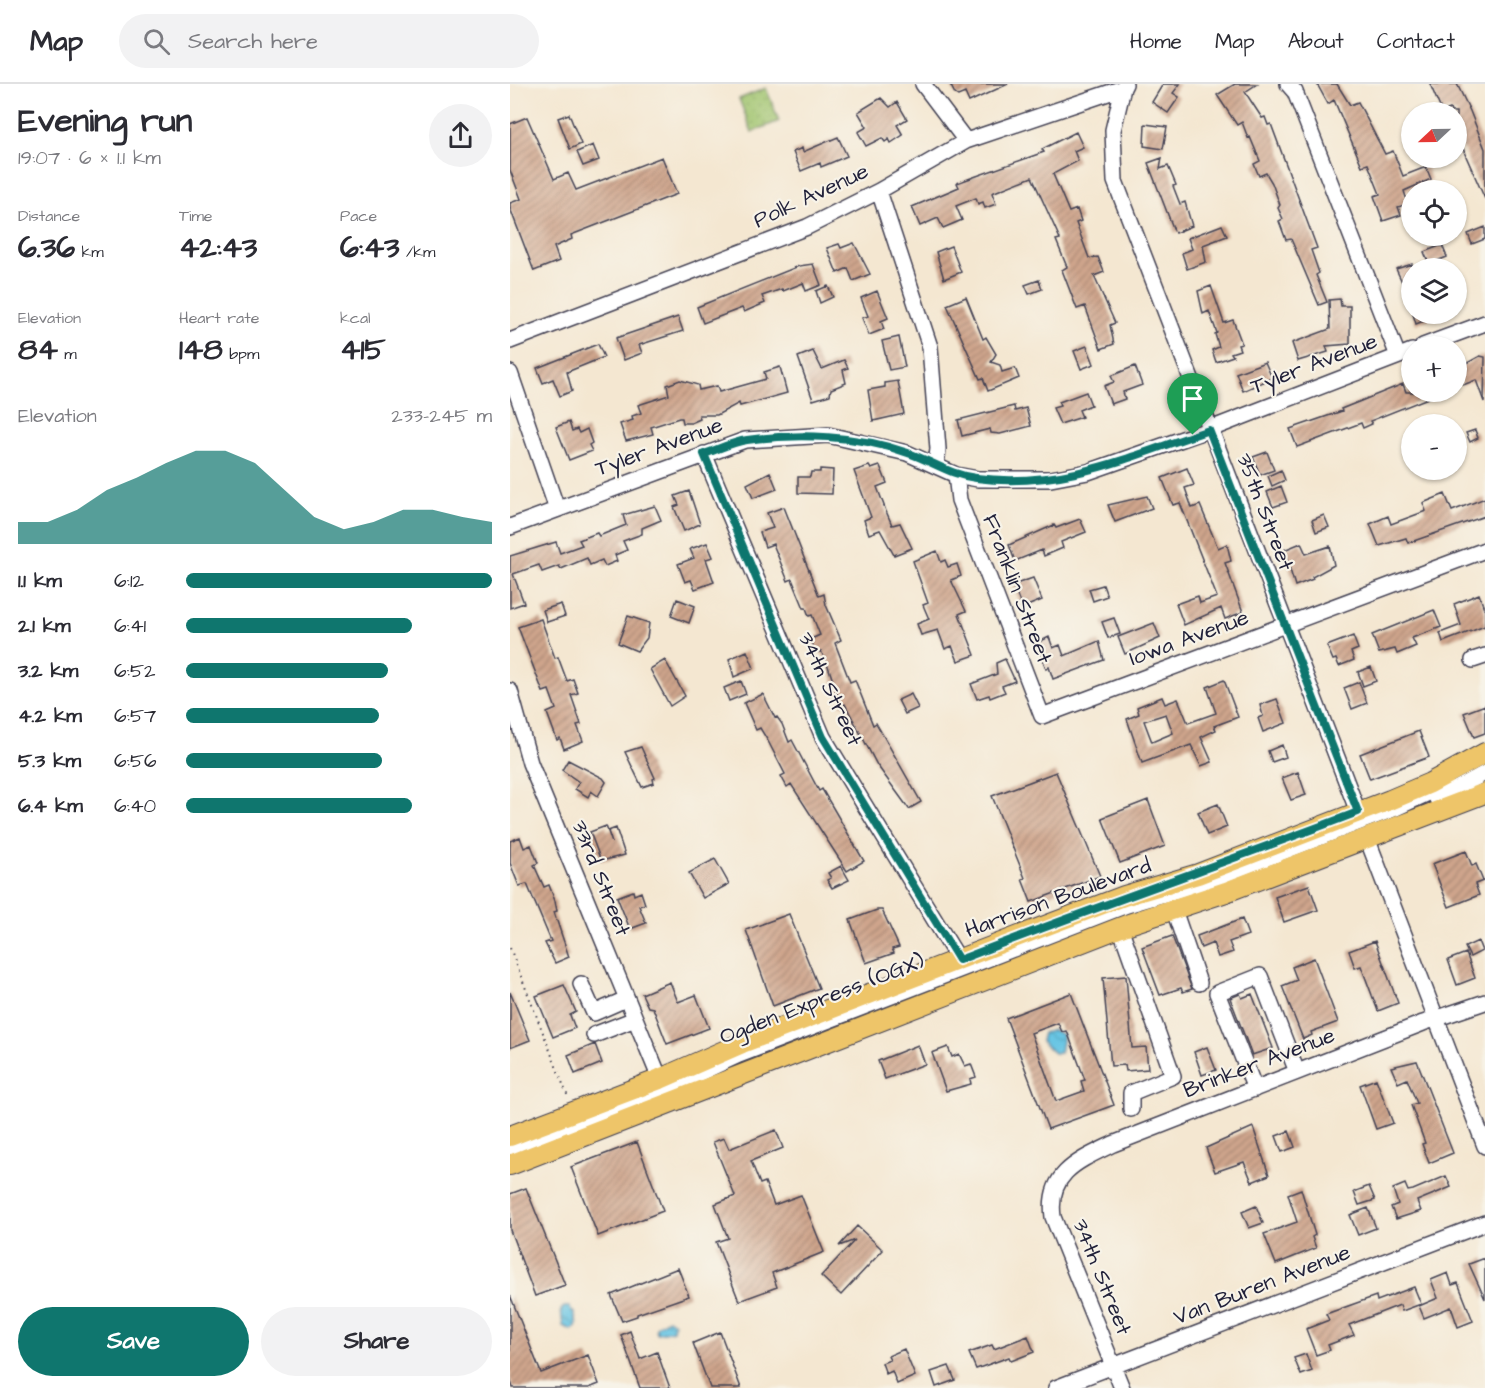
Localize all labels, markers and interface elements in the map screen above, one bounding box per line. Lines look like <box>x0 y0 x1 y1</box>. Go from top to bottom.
search box <box>119 14 539 68</box>
text: Map <box>30 22 83 61</box>
icon: search <box>140 25 173 58</box>
text: Search here <box>188 26 318 57</box>
text: Home <box>1130 27 1182 56</box>
text: Map <box>1215 27 1255 56</box>
text: About <box>1288 27 1344 56</box>
text: Contact <box>1377 27 1455 56</box>
text: Evening run <box>18 98 192 144</box>
north arrow <box>1401 102 1467 168</box>
map controls <box>1401 102 1467 480</box>
button: share <box>429 104 492 167</box>
text: 19:07 · 6 × 1.1 km <box>18 144 161 172</box>
street label: Polk Avenue <box>748 156 874 236</box>
button: locate <box>1401 180 1467 246</box>
text: Distance <box>18 205 80 227</box>
text: Time <box>179 205 213 227</box>
text: Pace <box>340 205 377 227</box>
text: 6.36 <box>18 227 75 269</box>
text: 42:43 <box>179 227 257 269</box>
text: 6:43 <box>340 227 400 269</box>
text: km <box>75 241 104 263</box>
text: /km <box>400 241 435 263</box>
button: layers <box>1401 258 1467 324</box>
text: Elevation <box>18 307 81 329</box>
text: Heart rate <box>179 307 259 329</box>
text: kcal <box>340 307 371 329</box>
street label: Tyler Avenue <box>1246 326 1382 403</box>
text: 84 <box>18 329 58 371</box>
text: 148 <box>179 329 223 371</box>
text: 415 <box>340 329 386 371</box>
button: + <box>1401 336 1467 402</box>
text: m <box>58 343 77 365</box>
text: bpm <box>223 343 259 365</box>
pin <box>1167 373 1218 435</box>
icon: arrive <box>1176 382 1209 415</box>
text: Elevation <box>18 402 97 430</box>
text: 233–245 m <box>391 402 492 430</box>
street label: Tyler Avenue <box>591 410 727 485</box>
button: − <box>1401 414 1467 480</box>
street label: 35th Street <box>1228 449 1302 575</box>
street label: Franklin Street <box>974 510 1060 668</box>
text: 1.1 km <box>18 567 62 595</box>
text: 6:12 <box>114 567 144 595</box>
street label: Iowa Avenue <box>1125 602 1253 674</box>
text: 2.1 km <box>18 612 71 640</box>
text: 6:41 <box>114 612 146 640</box>
street label: 34th Street <box>790 627 870 751</box>
text: 3.2 km <box>18 657 78 685</box>
text: 6:52 <box>114 657 155 685</box>
text: 4.2 km <box>18 702 82 730</box>
text: 6:57 <box>114 702 156 730</box>
text: 5.3 km <box>18 747 81 775</box>
text: 6:56 <box>114 747 157 775</box>
text: 6.4 km <box>18 792 83 820</box>
text: 6:40 <box>114 792 156 820</box>
street label: 33rd Street <box>564 815 638 941</box>
street label: Harrison Boulevard <box>961 850 1155 946</box>
street label: Ogden Express (OGX) <box>715 946 929 1053</box>
street label: Brinker Avenue <box>1179 1020 1339 1106</box>
street label: 34th Street <box>1065 1214 1139 1340</box>
street label: Van Buren Avenue <box>1169 1237 1355 1333</box>
button: Save <box>18 1307 249 1376</box>
button: Share <box>261 1307 492 1376</box>

